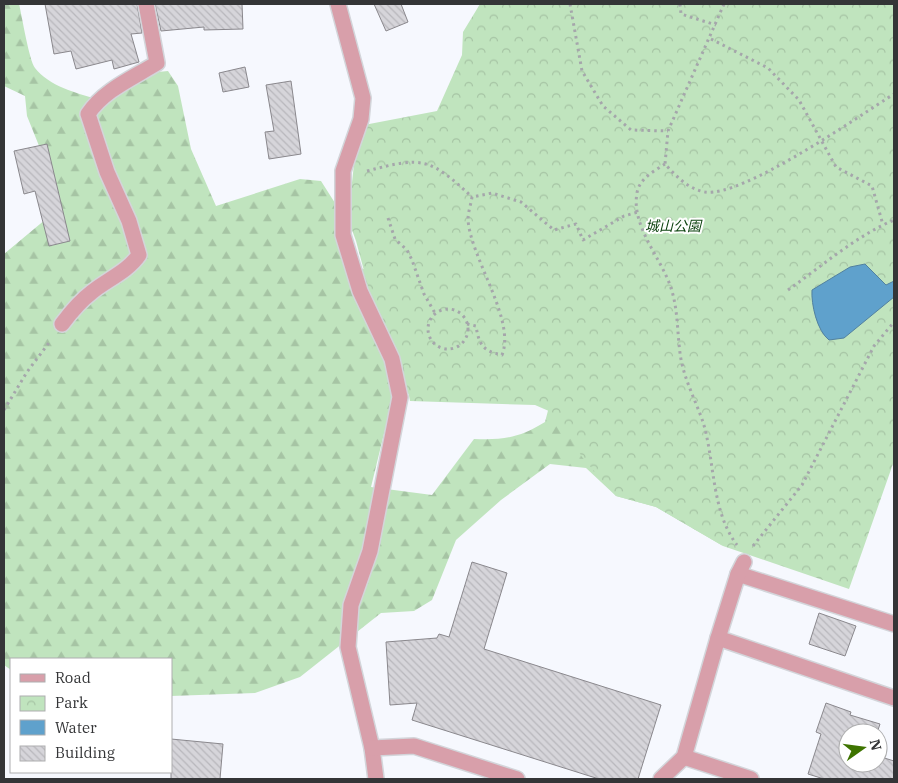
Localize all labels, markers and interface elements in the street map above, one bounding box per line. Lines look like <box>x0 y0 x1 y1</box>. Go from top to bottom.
park label: 城山公園 <box>645 217 703 235</box>
legend <box>10 658 172 773</box>
text: Road <box>55 668 91 687</box>
text: Park <box>55 693 88 712</box>
text: Water <box>55 718 97 737</box>
north arrow <box>838 723 888 773</box>
text: N <box>866 737 886 752</box>
text: Building <box>55 743 115 762</box>

